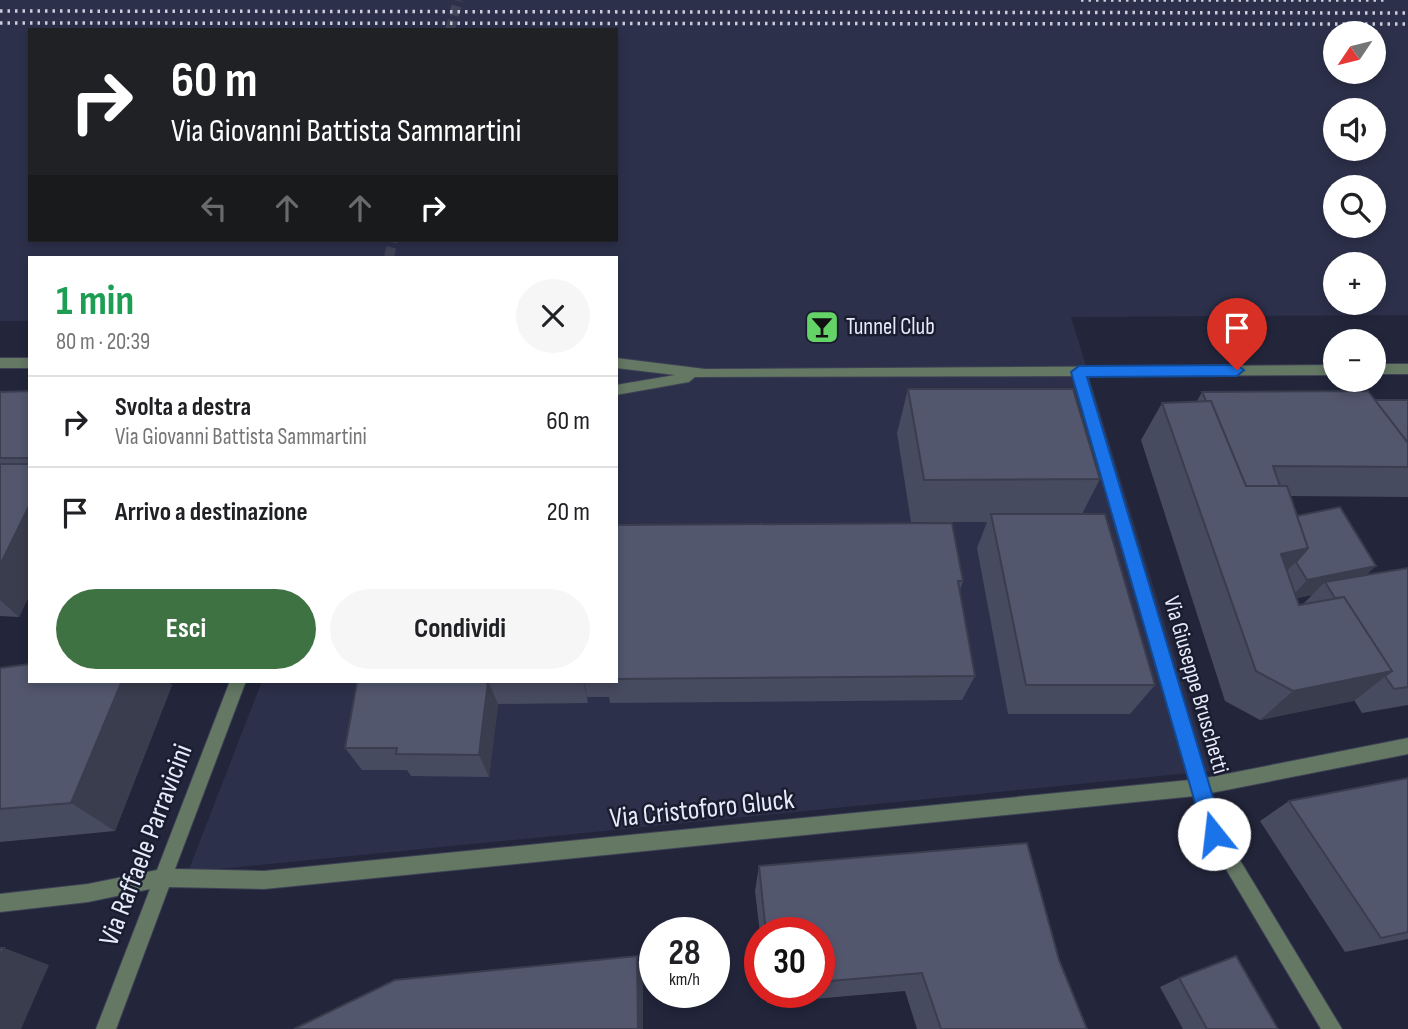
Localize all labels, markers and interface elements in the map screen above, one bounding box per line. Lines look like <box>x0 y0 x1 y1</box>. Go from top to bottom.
north arrow <box>1323 21 1386 84</box>
map controls <box>1323 21 1386 392</box>
text: 60 m <box>171 52 258 111</box>
icon: right <box>56 56 147 147</box>
button: sound <box>1323 98 1386 161</box>
text: Via Giovanni Battista Sammartini <box>171 112 521 151</box>
button: search <box>1323 175 1386 238</box>
icon: left <box>195 189 233 227</box>
icon: ahead <box>268 189 306 227</box>
icon: ahead <box>341 189 379 227</box>
icon: right <box>414 189 452 227</box>
button: + <box>1323 252 1386 315</box>
text: 1 min <box>56 276 134 327</box>
button: close <box>516 279 590 353</box>
pin <box>1207 298 1267 370</box>
bar icon: Tunnel Club <box>803 308 841 346</box>
icon: arrive <box>1218 309 1256 347</box>
place label: Tunnel Club <box>846 313 935 341</box>
text: 80 m · 20:39 <box>56 328 150 356</box>
button: − <box>1323 329 1386 392</box>
text: Svolta a destra <box>115 392 251 423</box>
icon: right <box>56 403 94 441</box>
text: 60 m <box>546 406 590 437</box>
text: Via Giovanni Battista Sammartini <box>115 423 367 451</box>
icon: arrive <box>56 494 94 532</box>
text: Arrivo a destinazione <box>115 497 308 528</box>
text: 20 m <box>547 497 590 528</box>
button: Esci <box>56 589 316 669</box>
button: Condividi <box>330 589 590 669</box>
street label: Via Giuseppe Bruschetti <box>1157 593 1235 777</box>
street label: Via Raffaele Parravicini <box>92 740 200 950</box>
street label: Via Cristoforo Gluck <box>608 783 796 835</box>
position arrow <box>1177 797 1251 871</box>
speed limit sign: 30 <box>744 917 835 1008</box>
text: 28 <box>669 932 700 975</box>
text: km/h <box>669 969 700 990</box>

